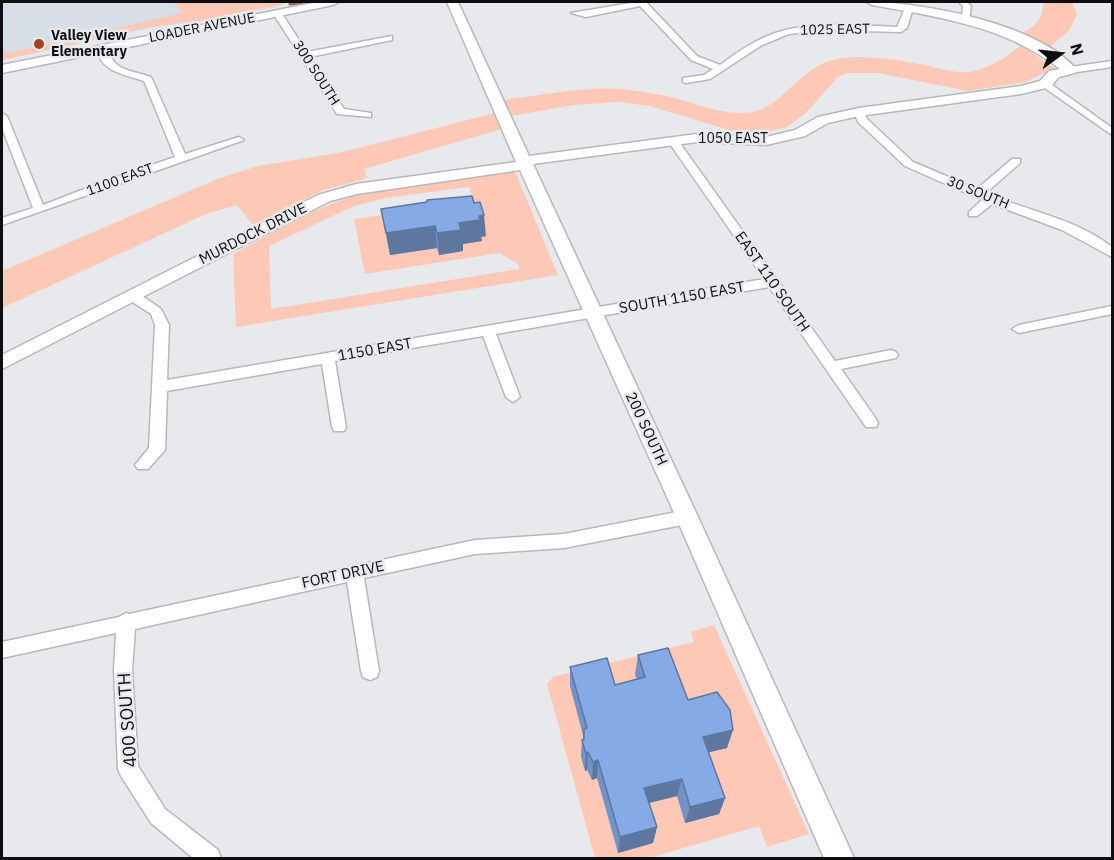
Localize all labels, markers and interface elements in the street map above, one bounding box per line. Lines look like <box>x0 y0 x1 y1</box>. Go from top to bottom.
street label: LOADER AVENUE <box>148 9 256 47</box>
street label: 1025 EAST <box>800 21 870 39</box>
north arrow <box>1030 24 1090 84</box>
place label: Valley View Elementary <box>51 28 127 60</box>
marker: Valley View Elementary <box>32 37 46 51</box>
street label: 300 SOUTH <box>289 37 343 109</box>
text: N <box>1066 41 1089 58</box>
street label: 1050 EAST <box>698 131 768 147</box>
street label: 1100 EAST <box>84 160 156 200</box>
street label: 30 SOUTH <box>944 173 1012 213</box>
street label: MURDOCK DRIVE <box>196 199 310 269</box>
street label: EAST 110 SOUTH <box>731 228 813 336</box>
street label: SOUTH 1150 EAST <box>618 278 746 318</box>
street label: 1150 EAST <box>337 335 413 365</box>
street label: 200 SOUTH <box>621 389 671 469</box>
street label: FORT DRIVE <box>300 558 386 592</box>
street label: 400 SOUTH <box>114 672 142 768</box>

